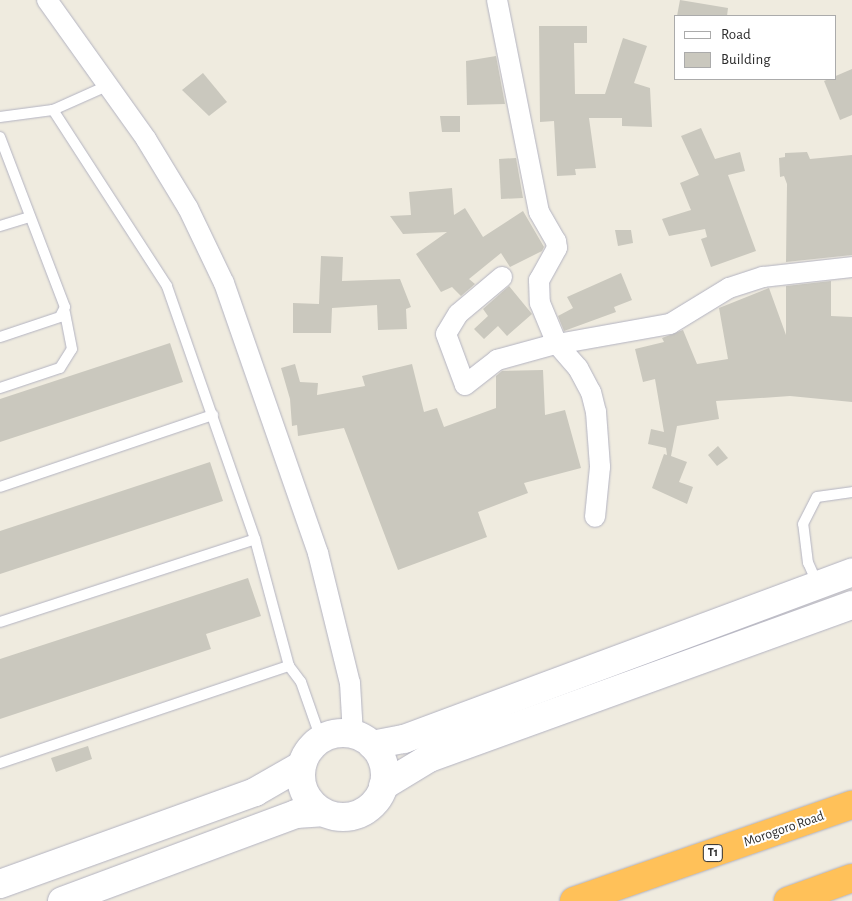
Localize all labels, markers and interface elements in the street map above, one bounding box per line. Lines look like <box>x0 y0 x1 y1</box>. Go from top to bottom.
legend <box>674 15 837 80</box>
text: Road <box>721 27 751 42</box>
text: Building <box>721 52 771 67</box>
street label: Morogoro Road <box>742 807 826 851</box>
road number: T1 <box>702 844 724 862</box>

